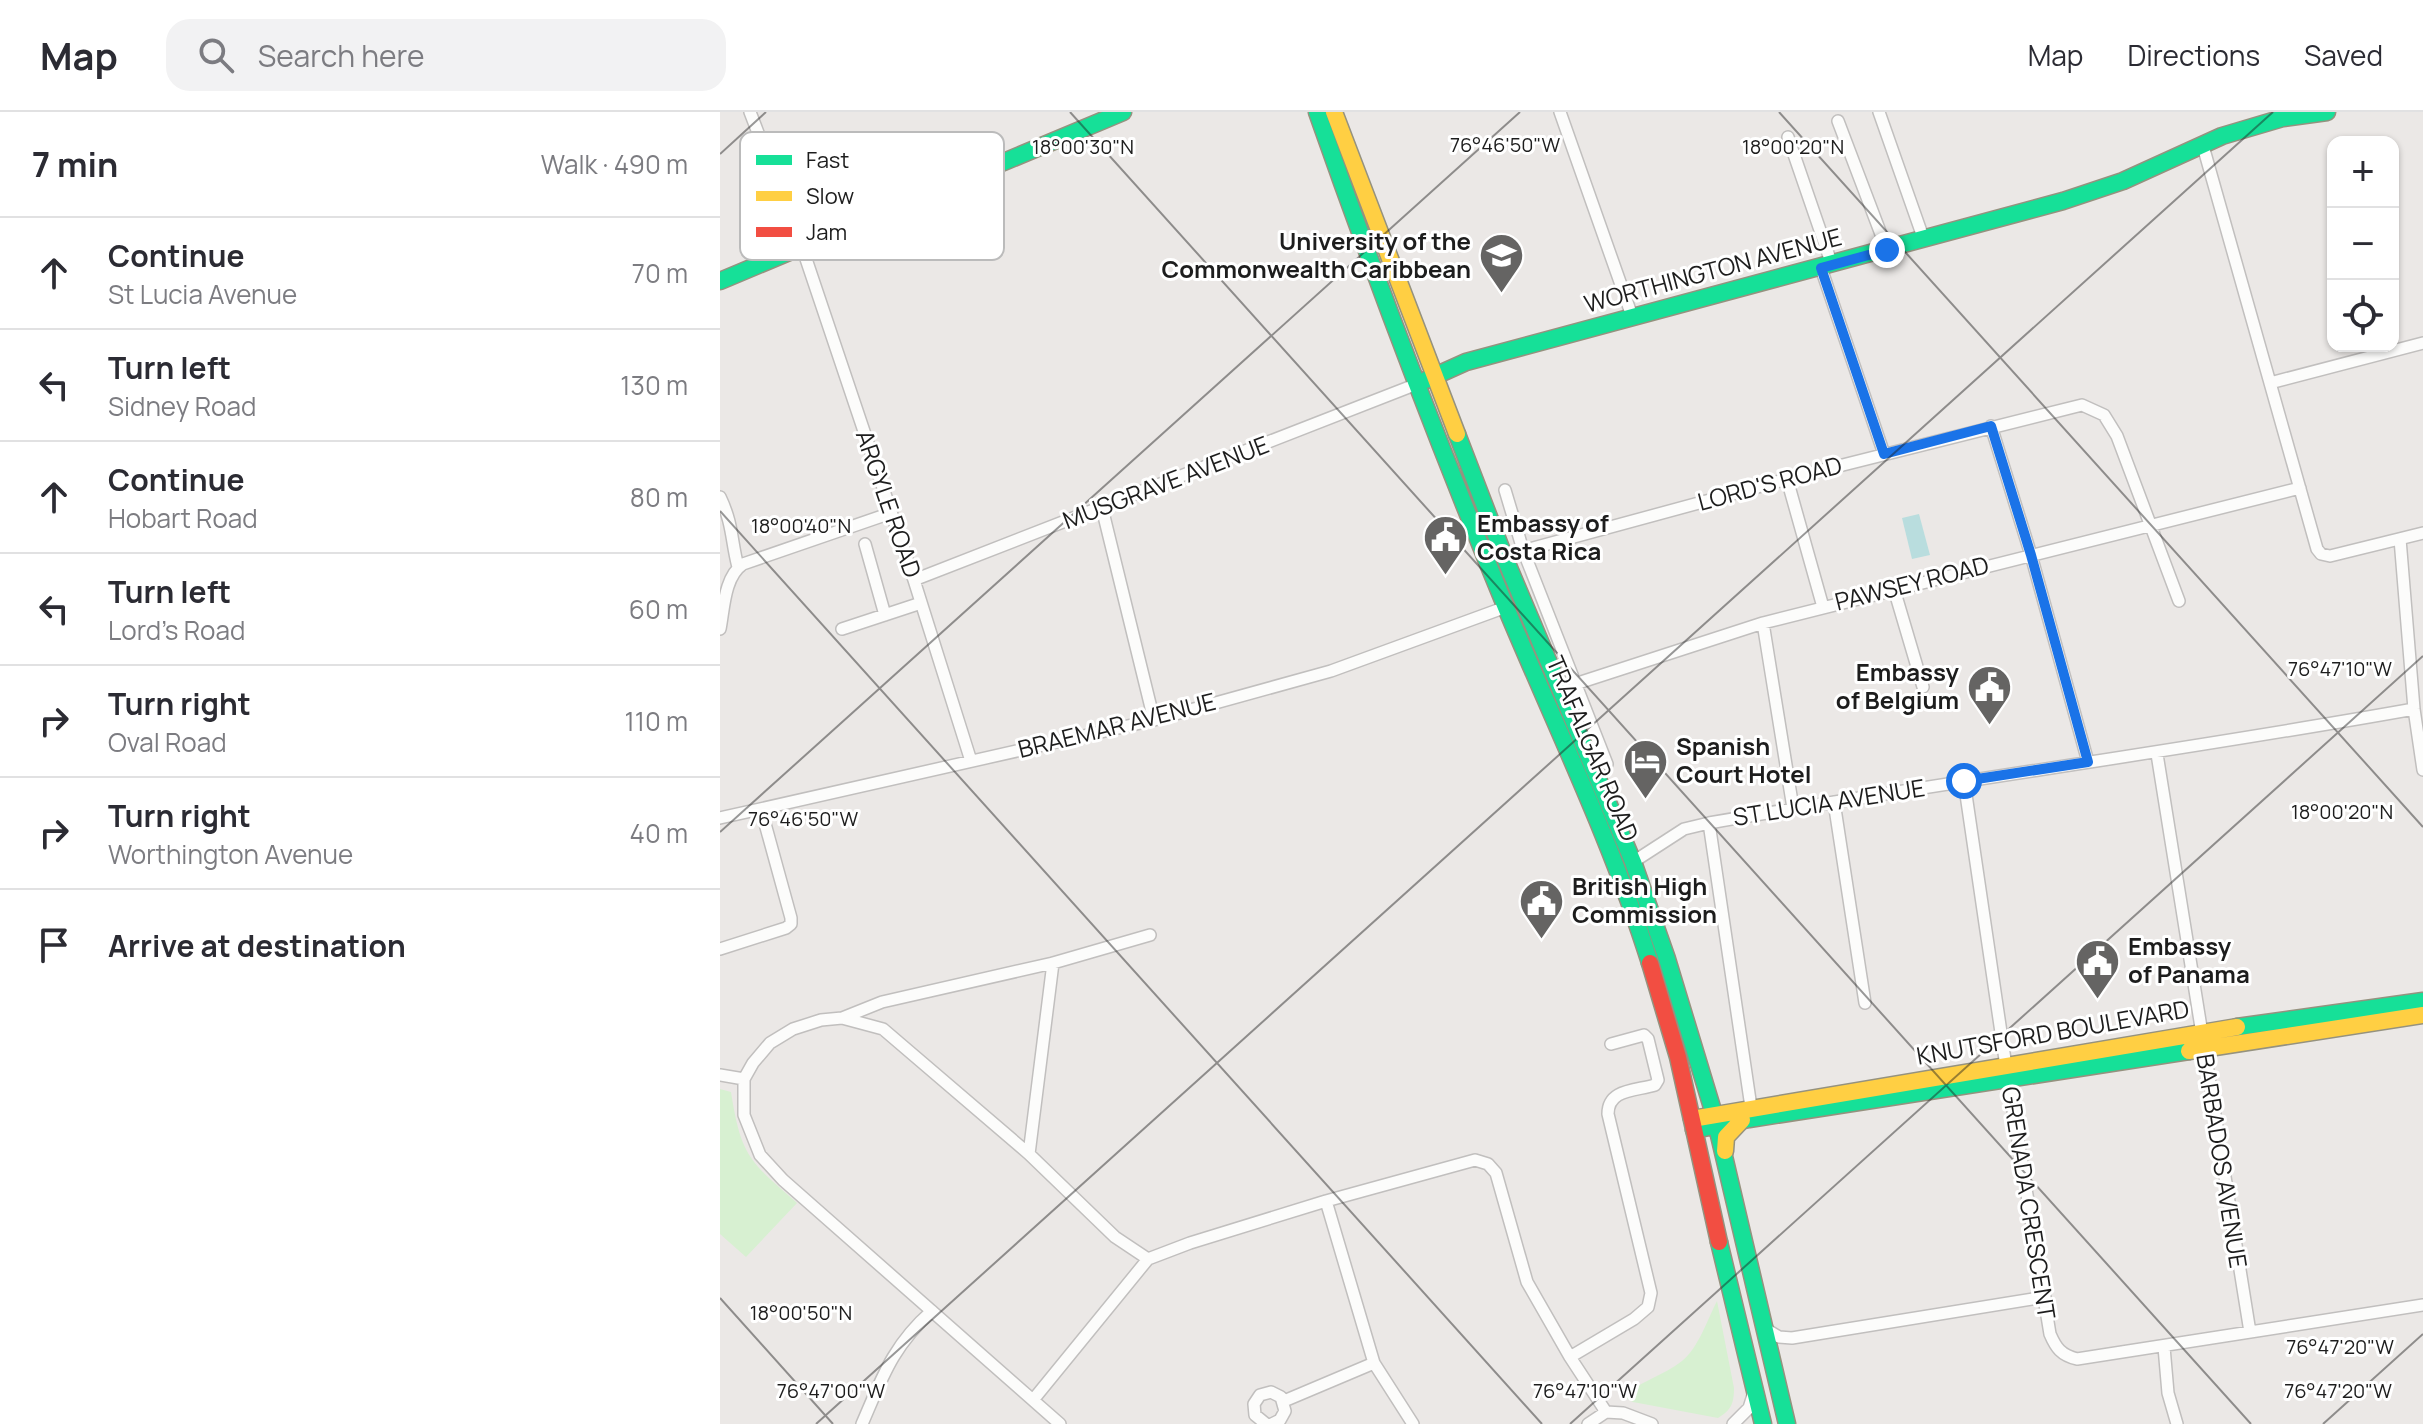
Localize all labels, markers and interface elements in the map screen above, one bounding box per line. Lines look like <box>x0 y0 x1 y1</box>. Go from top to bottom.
search box <box>166 19 726 91</box>
text: Map <box>40 29 118 81</box>
icon: search <box>194 33 238 77</box>
text: Search here <box>258 35 425 76</box>
text: Map <box>2028 36 2083 74</box>
text: Directions <box>2127 36 2260 74</box>
text: Saved <box>2304 36 2383 74</box>
text: 76°46'50"W <box>1450 131 1560 158</box>
legend <box>740 132 1004 260</box>
text: 18°00'30"N <box>1032 133 1134 160</box>
text: 18°00'20"N <box>1742 133 1844 160</box>
map controls <box>2327 136 2399 352</box>
button: + <box>2327 136 2399 208</box>
text: 7 min <box>32 141 118 187</box>
text: Fast <box>806 145 849 175</box>
text: Walk · 490 m <box>541 146 688 182</box>
text: Slow <box>806 181 854 211</box>
button: − <box>2327 208 2399 280</box>
text: Jam <box>806 217 847 247</box>
street label: WORTHINGTON AVENUE <box>1580 219 1845 320</box>
place label: University of the Commonwealth Caribbean <box>1161 224 1471 285</box>
school or university icon: University of the Commonwealth Caribbean <box>1478 232 1526 295</box>
route end <box>1869 232 1905 268</box>
text: Continue <box>108 235 244 276</box>
icon: ahead <box>32 251 76 295</box>
text: 70 m <box>632 255 688 291</box>
text: St Lucia Avenue <box>108 276 297 312</box>
button: locate <box>2327 280 2399 352</box>
text: Turn left <box>108 347 231 388</box>
icon: left <box>32 363 76 407</box>
text: 130 m <box>620 367 688 403</box>
text: Sidney Road <box>108 388 256 424</box>
street label: ARGYLE ROAD <box>849 425 930 582</box>
street label: MUSGRAVE AVENUE <box>1058 427 1273 536</box>
street label: LORD'S ROAD <box>1694 447 1845 518</box>
text: Continue <box>108 459 244 500</box>
icon: ahead <box>32 475 76 519</box>
text: 80 m <box>630 479 688 515</box>
text: Hobart Road <box>108 500 258 536</box>
place label: Embassy of Costa Rica <box>1477 506 1609 567</box>
text: 18°00'40"N <box>751 512 851 539</box>
public building icon: Embassy of Costa Rica <box>1422 514 1470 577</box>
street label: PAWSEY ROAD <box>1831 547 1992 618</box>
text: Turn left <box>108 571 231 612</box>
icon: left <box>32 587 76 631</box>
text: 60 m <box>629 591 688 627</box>
text: Lord's Road <box>108 612 245 648</box>
street label: TRAFALGAR ROAD <box>1539 651 1647 846</box>
place label: Embassy of Belgium <box>1836 655 1960 716</box>
text: 76°47'10"W <box>2288 655 2392 682</box>
public building icon: Embassy of Belgium <box>1966 663 2014 726</box>
text: Turn right <box>108 683 251 724</box>
street label: BRAEMAR AVENUE <box>1014 684 1219 765</box>
icon: right <box>32 699 76 743</box>
text: 110 m <box>625 703 688 739</box>
text: Oval Road <box>108 724 227 760</box>
place label: Spanish Court Hotel <box>1676 729 1811 790</box>
hotel icon: Spanish Court Hotel <box>1621 737 1669 800</box>
route start <box>1946 763 1982 799</box>
street label: ST LUCIA AVENUE <box>1731 770 1927 833</box>
text: Turn right <box>108 795 251 836</box>
text: 18°00'20"N <box>2291 798 2393 825</box>
text: 76°46'50"W <box>748 805 858 832</box>
icon: right <box>32 811 76 855</box>
text: 40 m <box>630 815 688 851</box>
text: Worthington Avenue <box>108 836 353 872</box>
place label: British High Commission <box>1572 869 1717 930</box>
public building icon: British High Commission <box>1517 877 1565 940</box>
icon: arrive <box>32 923 76 967</box>
text: Arrive at destination <box>108 925 406 966</box>
place label: Embassy of Panama <box>2128 929 2250 990</box>
public building icon: Embassy of Panama <box>2073 937 2121 1000</box>
street label: KNUTSFORD BOULEVARD <box>1914 991 2192 1072</box>
street label: BARBADOS AVENUE <box>2189 1051 2256 1270</box>
street label: GRENADA CRESCENT <box>1995 1084 2064 1322</box>
text: 18°00'50"N <box>750 1299 852 1326</box>
text: 76°47'20"W <box>2286 1333 2394 1360</box>
text: 76°47'00"W <box>777 1377 886 1404</box>
text: 76°47'10"W <box>1533 1377 1637 1404</box>
text: 76°47'20"W <box>2284 1377 2392 1404</box>

